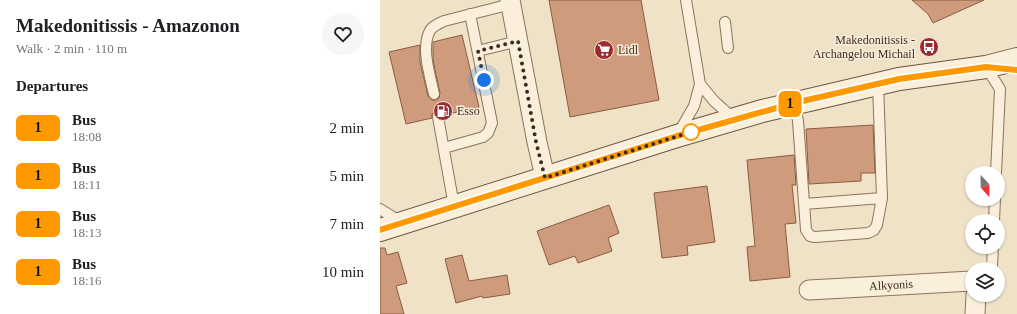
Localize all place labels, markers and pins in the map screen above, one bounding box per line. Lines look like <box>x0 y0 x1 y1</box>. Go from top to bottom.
place label: Makedonitissis - Archangelou Michail <box>813 33 916 61</box>
bus stop icon: Makedonitissis - Archangelou Michail <box>918 36 940 58</box>
supermarket icon: Lidl <box>593 39 615 61</box>
place label: Lidl <box>618 43 639 57</box>
fuel station icon: Esso <box>432 100 454 122</box>
place label: Esso <box>457 104 480 118</box>
unlabelled marker <box>682 123 700 141</box>

